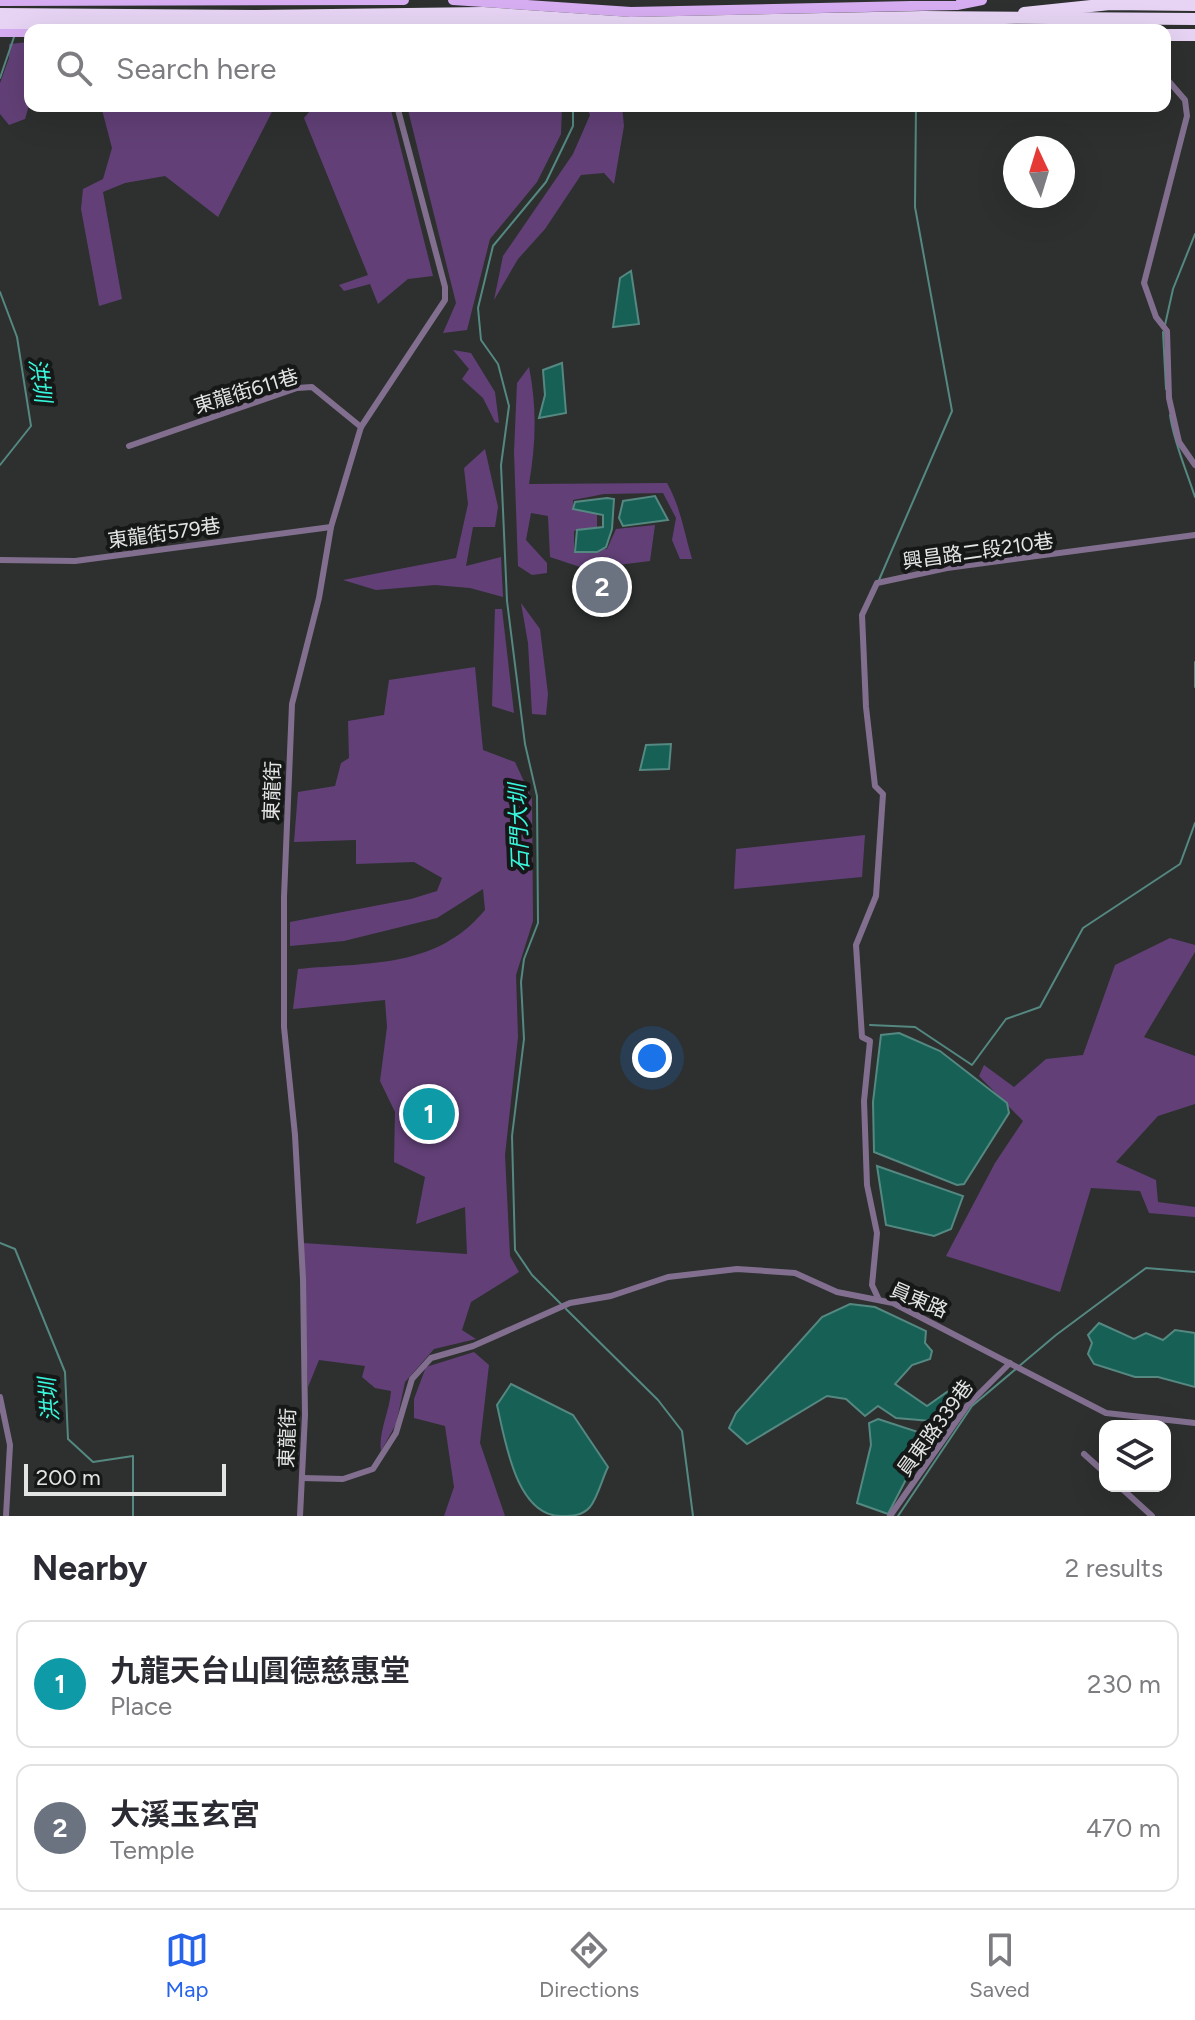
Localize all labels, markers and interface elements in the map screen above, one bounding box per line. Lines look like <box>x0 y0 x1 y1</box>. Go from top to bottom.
search box <box>24 24 1171 112</box>
icon: search <box>52 46 96 90</box>
text: Search here <box>116 50 276 87</box>
north arrow <box>1003 136 1075 208</box>
water label: 洪圳 <box>23 356 57 407</box>
street label: 東龍街611巷 <box>191 364 301 418</box>
street label: 東龍街579巷 <box>106 513 222 553</box>
street label: 興昌路二段210巷 <box>901 529 1055 573</box>
pin: 2 <box>576 557 628 617</box>
street label: 東龍街 <box>259 761 285 821</box>
water label: 石門大圳 <box>504 781 534 872</box>
your location <box>632 1038 672 1078</box>
pin: 1 <box>403 1084 455 1144</box>
street label: 員東路 <box>887 1277 951 1323</box>
water label: 洪圳 <box>33 1374 64 1423</box>
street label: 員東路339巷 <box>892 1375 978 1481</box>
street label: 東龍街 <box>274 1408 300 1468</box>
map controls <box>1099 1420 1171 1492</box>
button: layers <box>1099 1420 1171 1492</box>
scale bar <box>24 1460 226 1496</box>
text: 200 m <box>36 1464 101 1491</box>
text: Nearby <box>32 1548 147 1589</box>
text: 2 results <box>1065 1552 1163 1584</box>
text: 九龍天台山圓德慈惠堂 <box>110 1652 410 1689</box>
text: 1 <box>55 1668 65 1700</box>
text: 230 m <box>1087 1668 1161 1700</box>
text: Place <box>110 1690 172 1722</box>
text: 大溪玉玄宮 <box>110 1796 260 1833</box>
text: 2 <box>52 1812 68 1844</box>
text: 470 m <box>1086 1812 1161 1844</box>
text: Temple <box>110 1834 194 1866</box>
tab: Map <box>165 1928 209 2003</box>
tab: Directions <box>539 1928 639 2003</box>
tab: Saved <box>969 1928 1030 2003</box>

